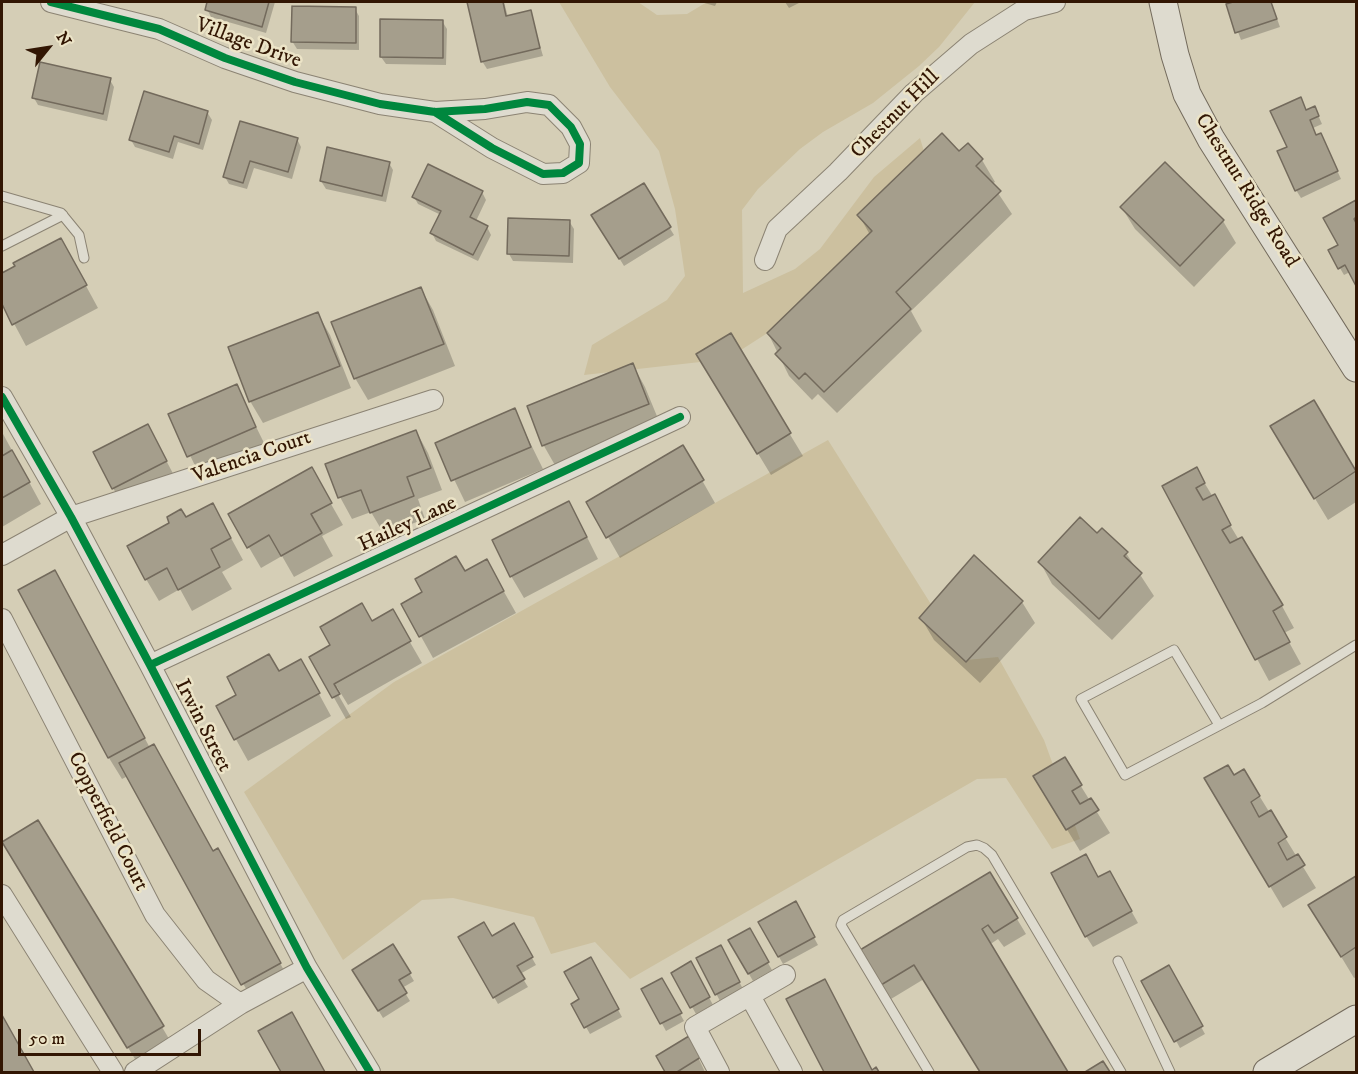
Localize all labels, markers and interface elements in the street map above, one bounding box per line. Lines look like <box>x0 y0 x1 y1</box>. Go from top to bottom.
street label: Village Drive <box>192 13 304 75</box>
north arrow <box>18 18 78 78</box>
text: N <box>52 28 76 50</box>
street label: Chestnut Hill <box>846 65 946 165</box>
street label: Chestnut Ridge Road <box>1189 110 1303 272</box>
street label: Valencia Court <box>190 426 314 490</box>
street label: Hailey Lane <box>355 491 461 559</box>
street label: Irwin Street <box>168 675 236 777</box>
street label: Copperfield Court <box>61 748 153 896</box>
scale bar <box>21 1017 204 1055</box>
text: 50 m <box>29 1028 65 1050</box>

